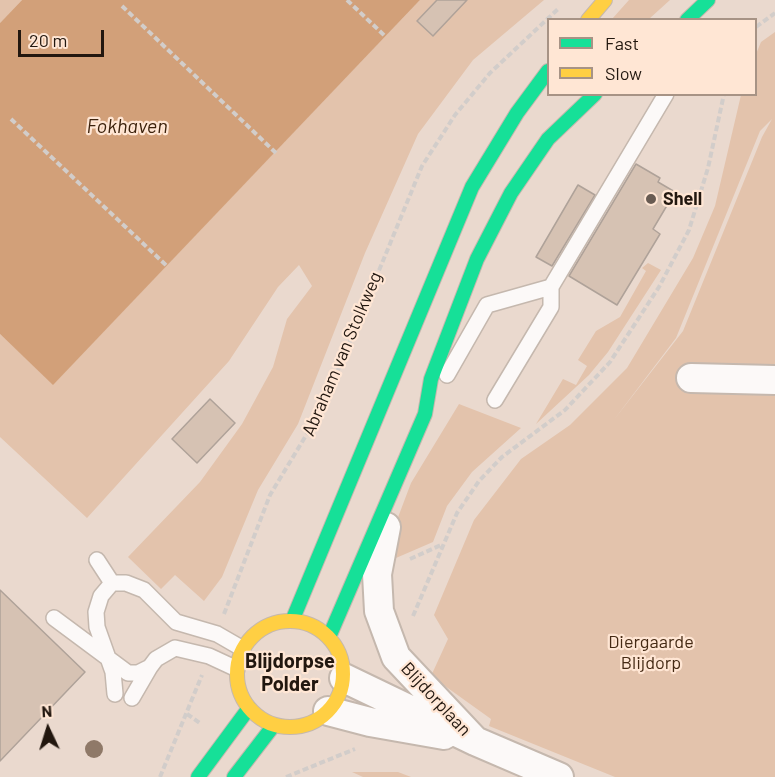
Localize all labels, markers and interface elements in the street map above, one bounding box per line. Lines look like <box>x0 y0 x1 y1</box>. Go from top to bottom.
scale bar <box>21 18 106 56</box>
legend <box>547 18 757 96</box>
text: 20 m <box>29 29 67 51</box>
text: Fast <box>605 32 639 54</box>
text: Slow <box>605 62 642 84</box>
water label: Fokhaven <box>86 114 168 138</box>
place label: Shell <box>663 188 702 210</box>
marker: Shell <box>644 192 658 206</box>
street label: Abraham van Stolkweg <box>298 269 386 439</box>
park label: Diergaarde Blijdorp <box>608 631 694 674</box>
district label: Blijdorpse Polder <box>245 649 335 696</box>
street label: Blijdorplaan <box>396 658 476 740</box>
north arrow <box>18 699 78 759</box>
text: N <box>41 701 53 720</box>

